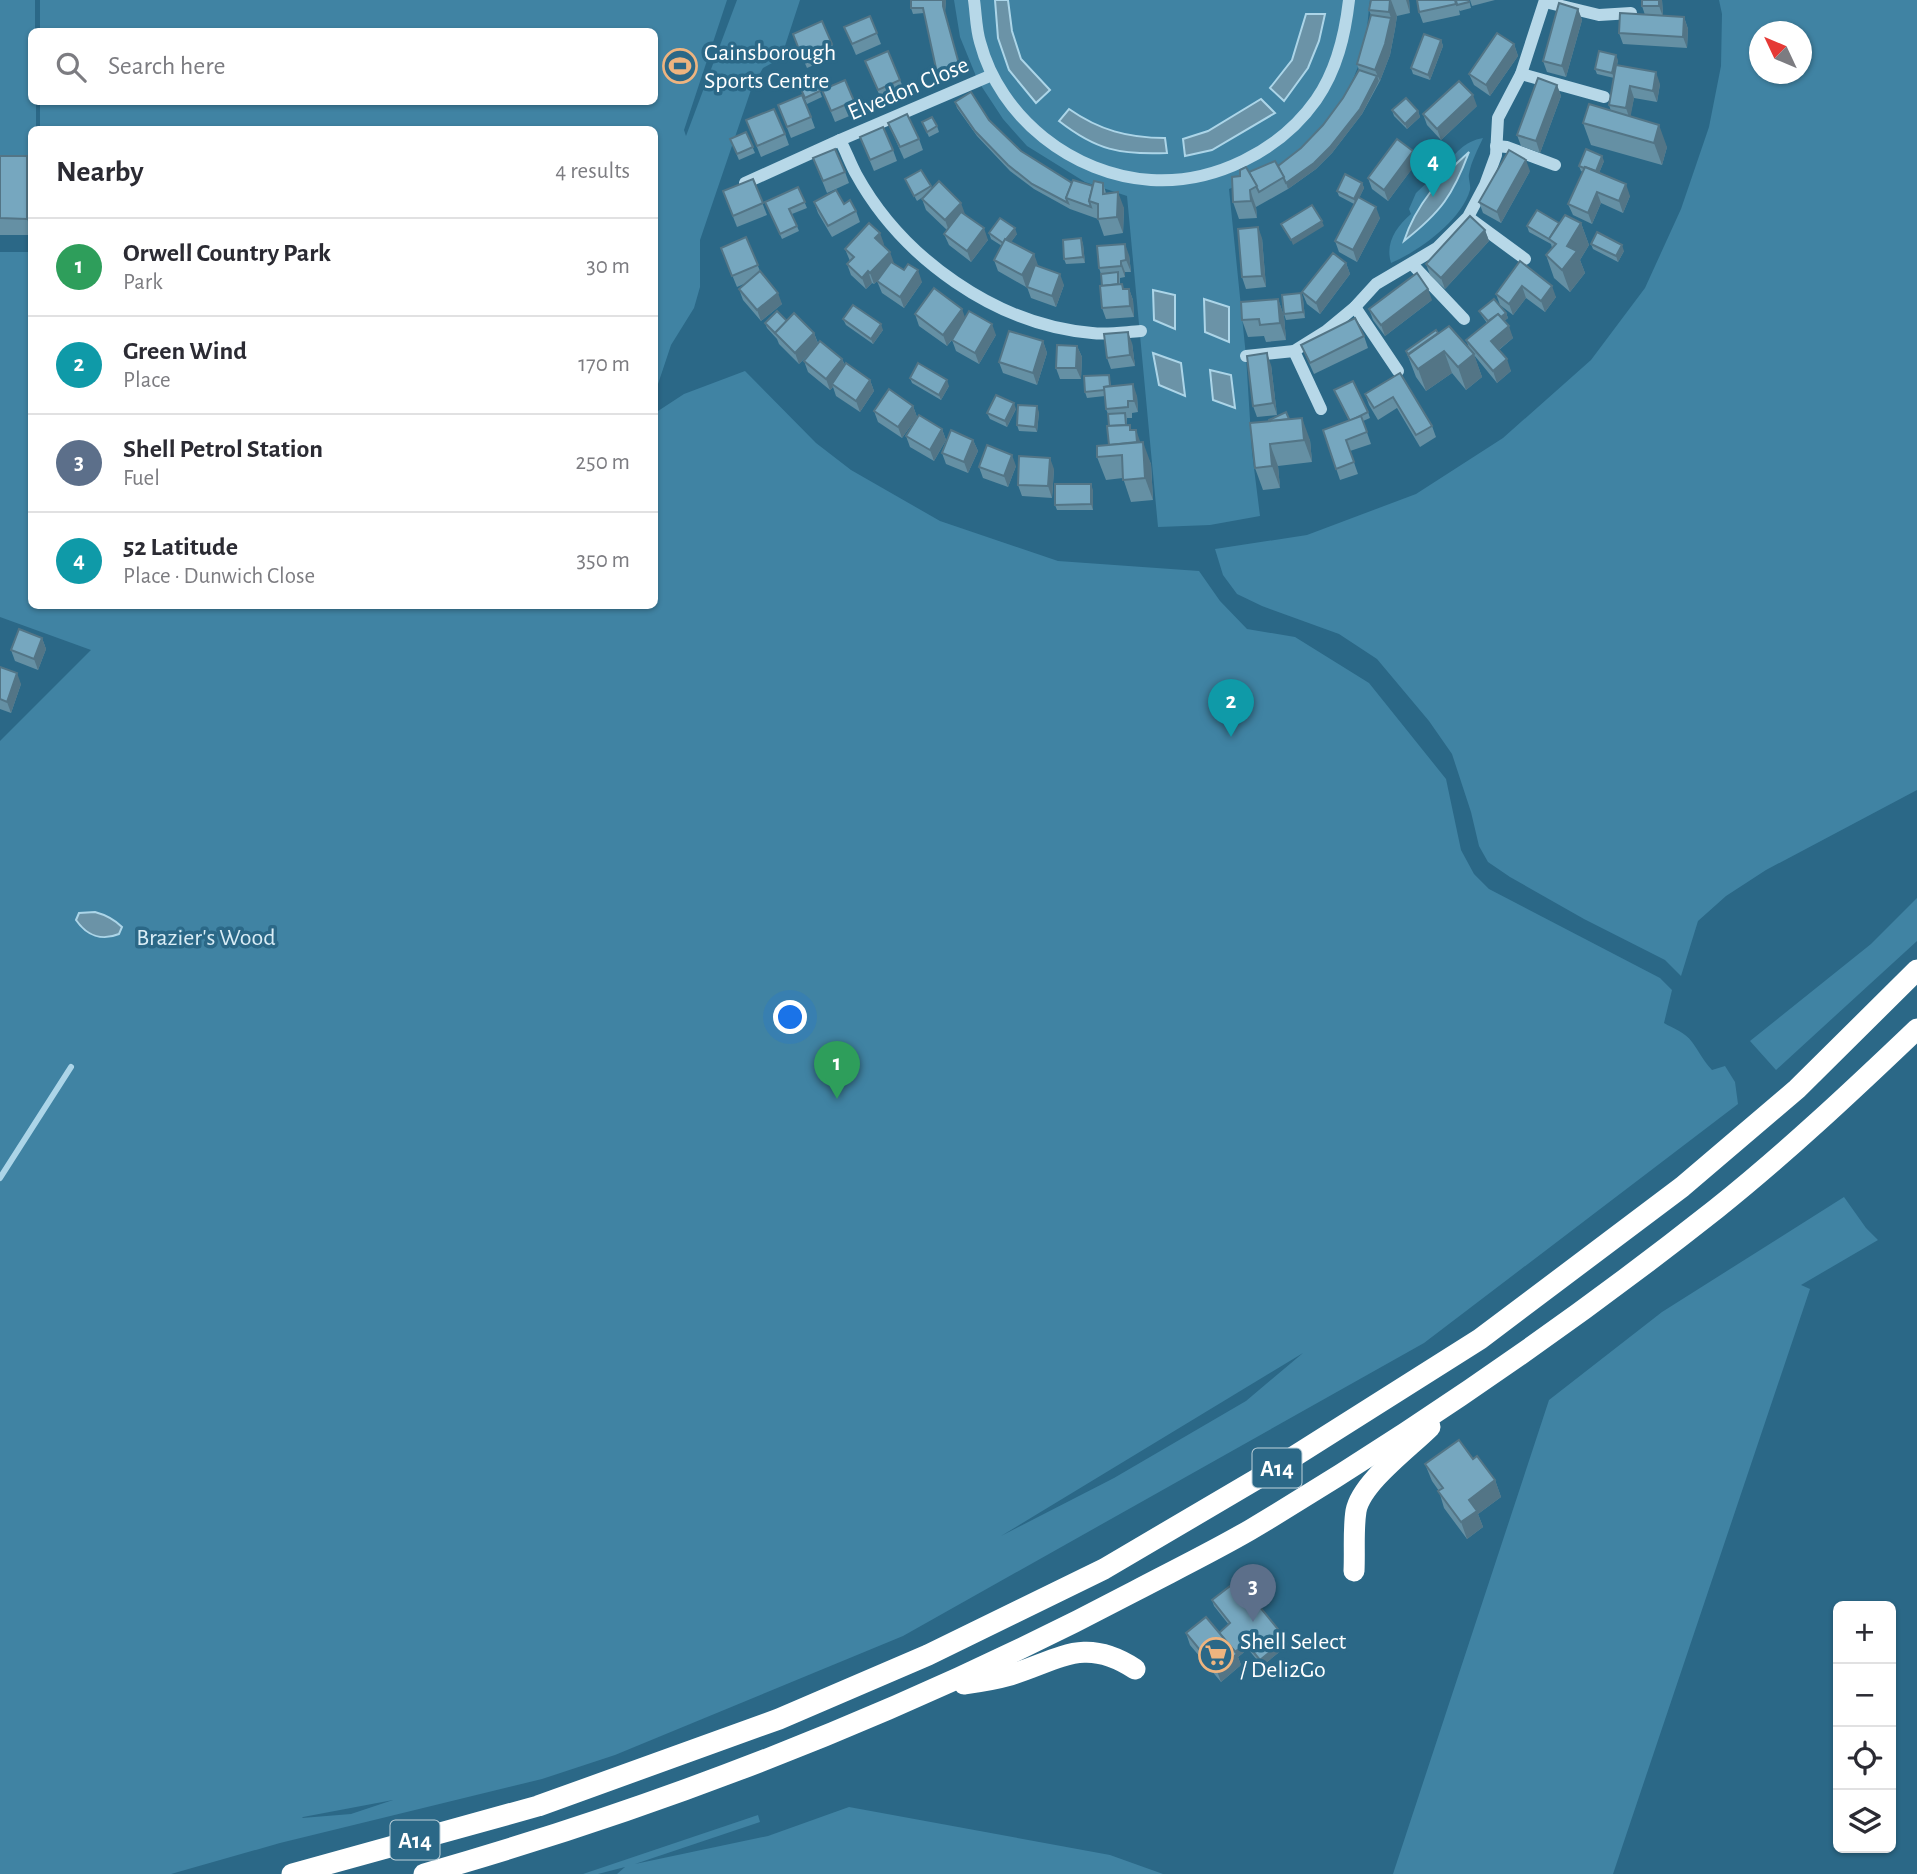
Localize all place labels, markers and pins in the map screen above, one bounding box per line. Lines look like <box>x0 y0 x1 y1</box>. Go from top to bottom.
place label: Gainsborough Sports Centre <box>704 41 836 93</box>
sports icon: Gainsborough Sports Centre <box>661 47 699 85</box>
pin: 4 <box>1410 139 1456 197</box>
pin: 2 <box>1208 679 1254 737</box>
pin: 1 <box>814 1041 860 1099</box>
pin: 3 <box>1230 1564 1276 1622</box>
place label: Shell Select / Deli2Go <box>1240 1630 1347 1682</box>
supermarket icon: Shell Select / Deli2Go <box>1197 1636 1235 1674</box>

